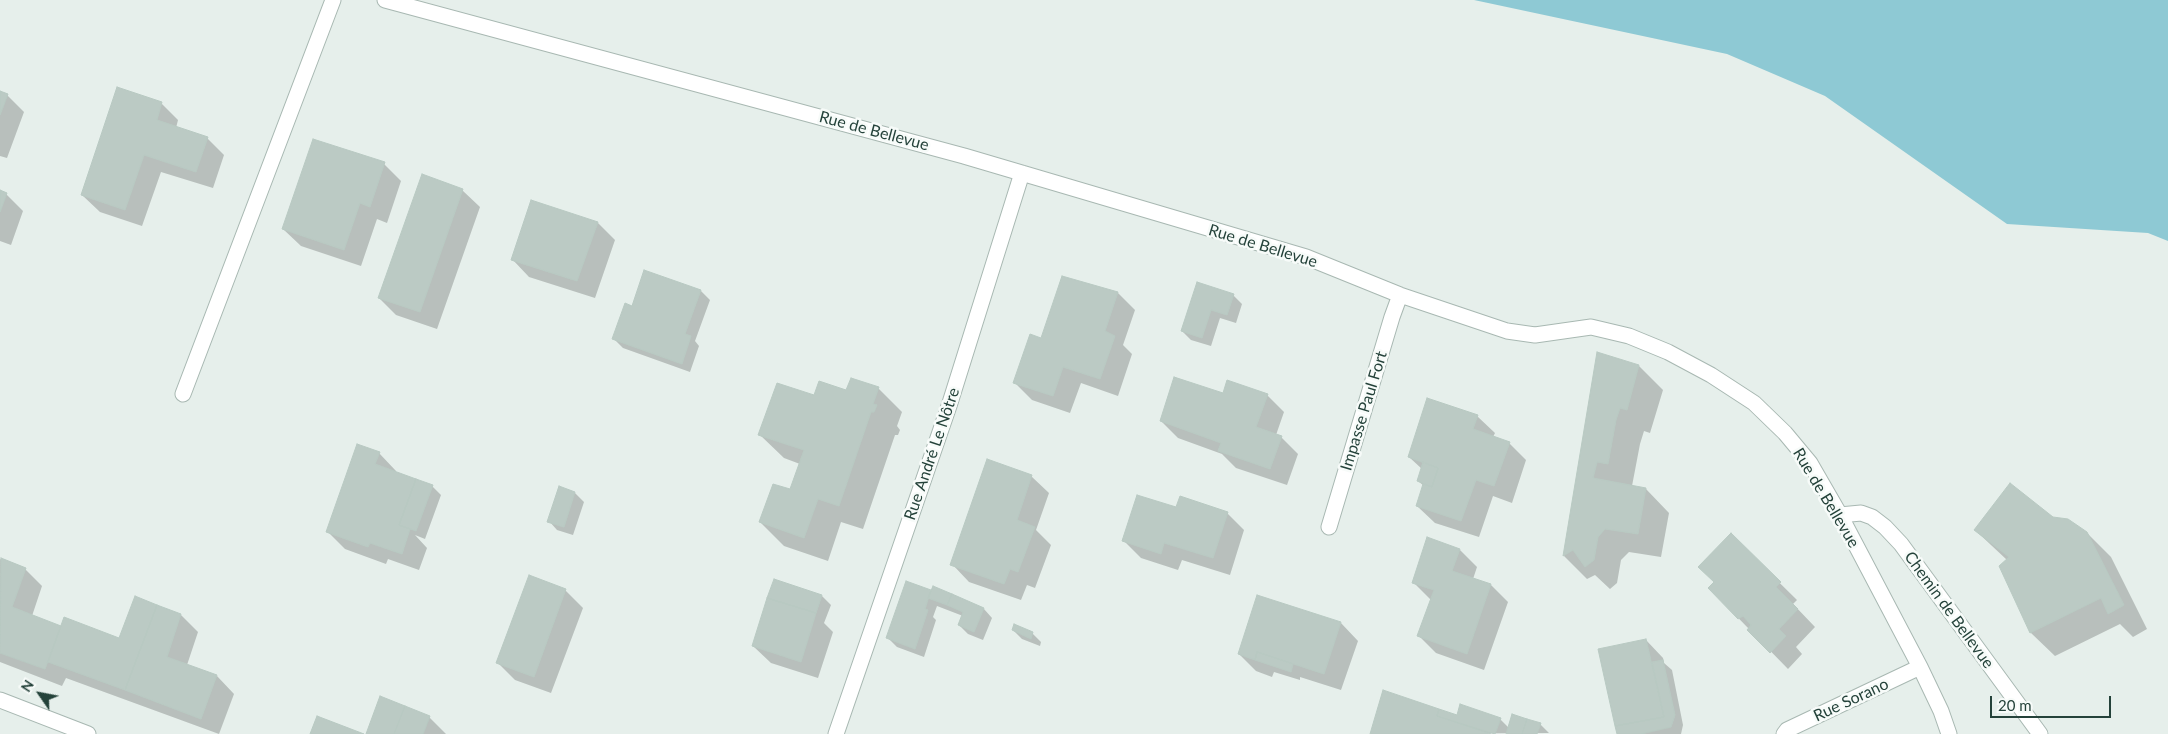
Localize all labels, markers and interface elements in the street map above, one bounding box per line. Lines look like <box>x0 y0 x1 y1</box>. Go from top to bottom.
street label: Rue de Bellevue <box>817 107 931 155</box>
street label: Rue de Bellevue <box>1206 220 1320 272</box>
street label: Impasse Paul Fort <box>1337 349 1391 473</box>
street label: Rue André Le Nôtre <box>900 385 964 523</box>
street label: Rue de Bellevue <box>1789 445 1863 551</box>
street label: Chemin de Bellevue <box>1900 548 1998 672</box>
north arrow <box>15 669 65 719</box>
street label: Rue Sorano <box>1810 674 1892 726</box>
text: N <box>17 676 37 695</box>
scale bar <box>1993 686 2114 718</box>
text: 20 m <box>1998 696 2032 714</box>

